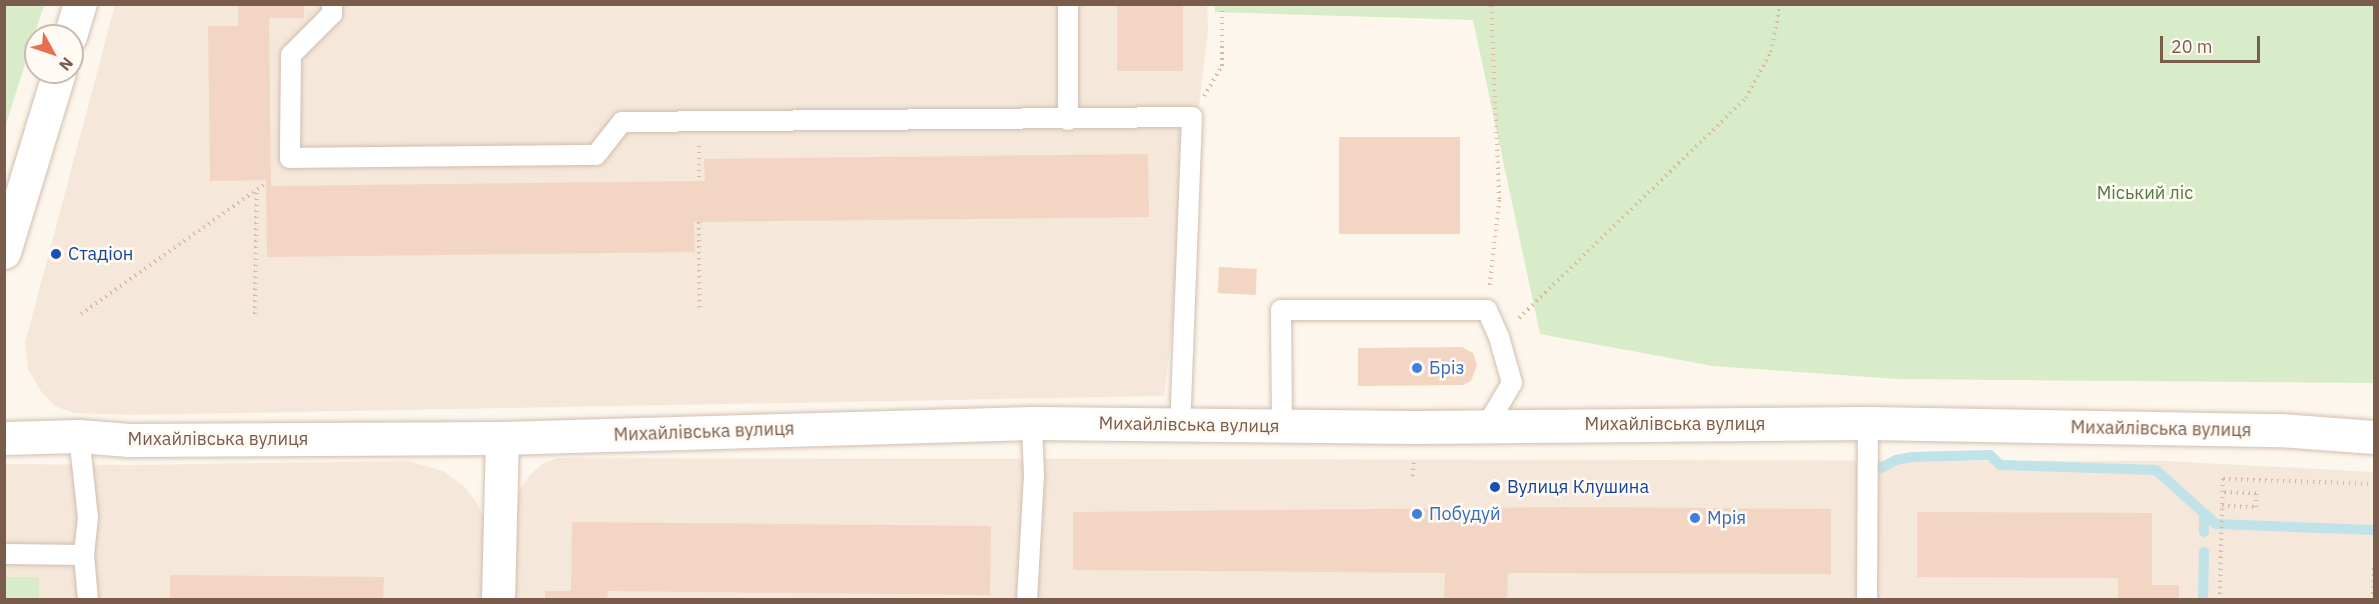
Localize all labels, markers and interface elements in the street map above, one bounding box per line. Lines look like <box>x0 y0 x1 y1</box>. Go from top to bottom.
north arrow <box>24 24 84 84</box>
scale bar <box>2163 24 2264 62</box>
text: 20 m <box>2171 35 2213 58</box>
text: N <box>55 53 78 75</box>
park label: Міський ліс <box>2097 182 2193 204</box>
place label: Стадіон <box>68 243 133 265</box>
marker: Стадіон <box>49 247 63 261</box>
place label: Бріз <box>1429 357 1464 379</box>
marker: Бріз <box>1410 361 1424 375</box>
street label: Михайлівська вулиця <box>1098 413 1280 437</box>
street label: Михайлівська вулиця <box>1585 413 1765 435</box>
street label: Михайлівська вулиця <box>2070 417 2252 441</box>
street label: Михайлівська вулиця <box>613 418 795 446</box>
street label: Михайлівська вулиця <box>128 428 308 450</box>
place label: Вулиця Клушина <box>1507 476 1649 498</box>
marker: Вулиця Клушина <box>1488 480 1502 494</box>
place label: Побудуй <box>1429 503 1501 525</box>
marker: Побудуй <box>1410 507 1424 521</box>
place label: Мрія <box>1707 507 1746 529</box>
marker: Мрія <box>1688 511 1702 525</box>

